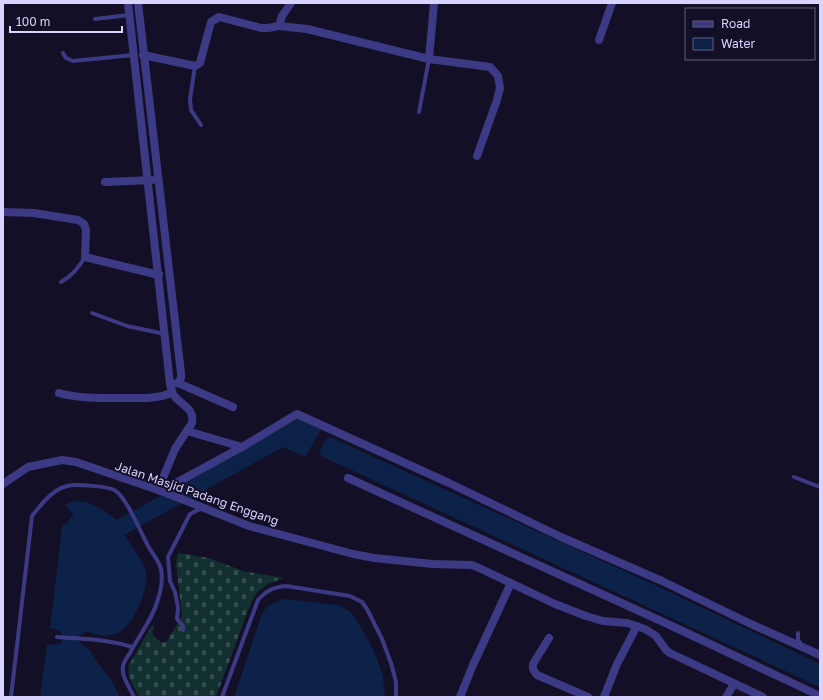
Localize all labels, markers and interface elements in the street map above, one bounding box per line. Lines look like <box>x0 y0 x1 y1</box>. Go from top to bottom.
scale bar <box>10 8 122 34</box>
legend <box>685 8 815 60</box>
text: 100 m <box>16 14 50 29</box>
text: Road <box>721 16 750 31</box>
text: Water <box>721 36 755 51</box>
street label: Jalan Masjid Padang Enggang <box>113 458 281 528</box>

